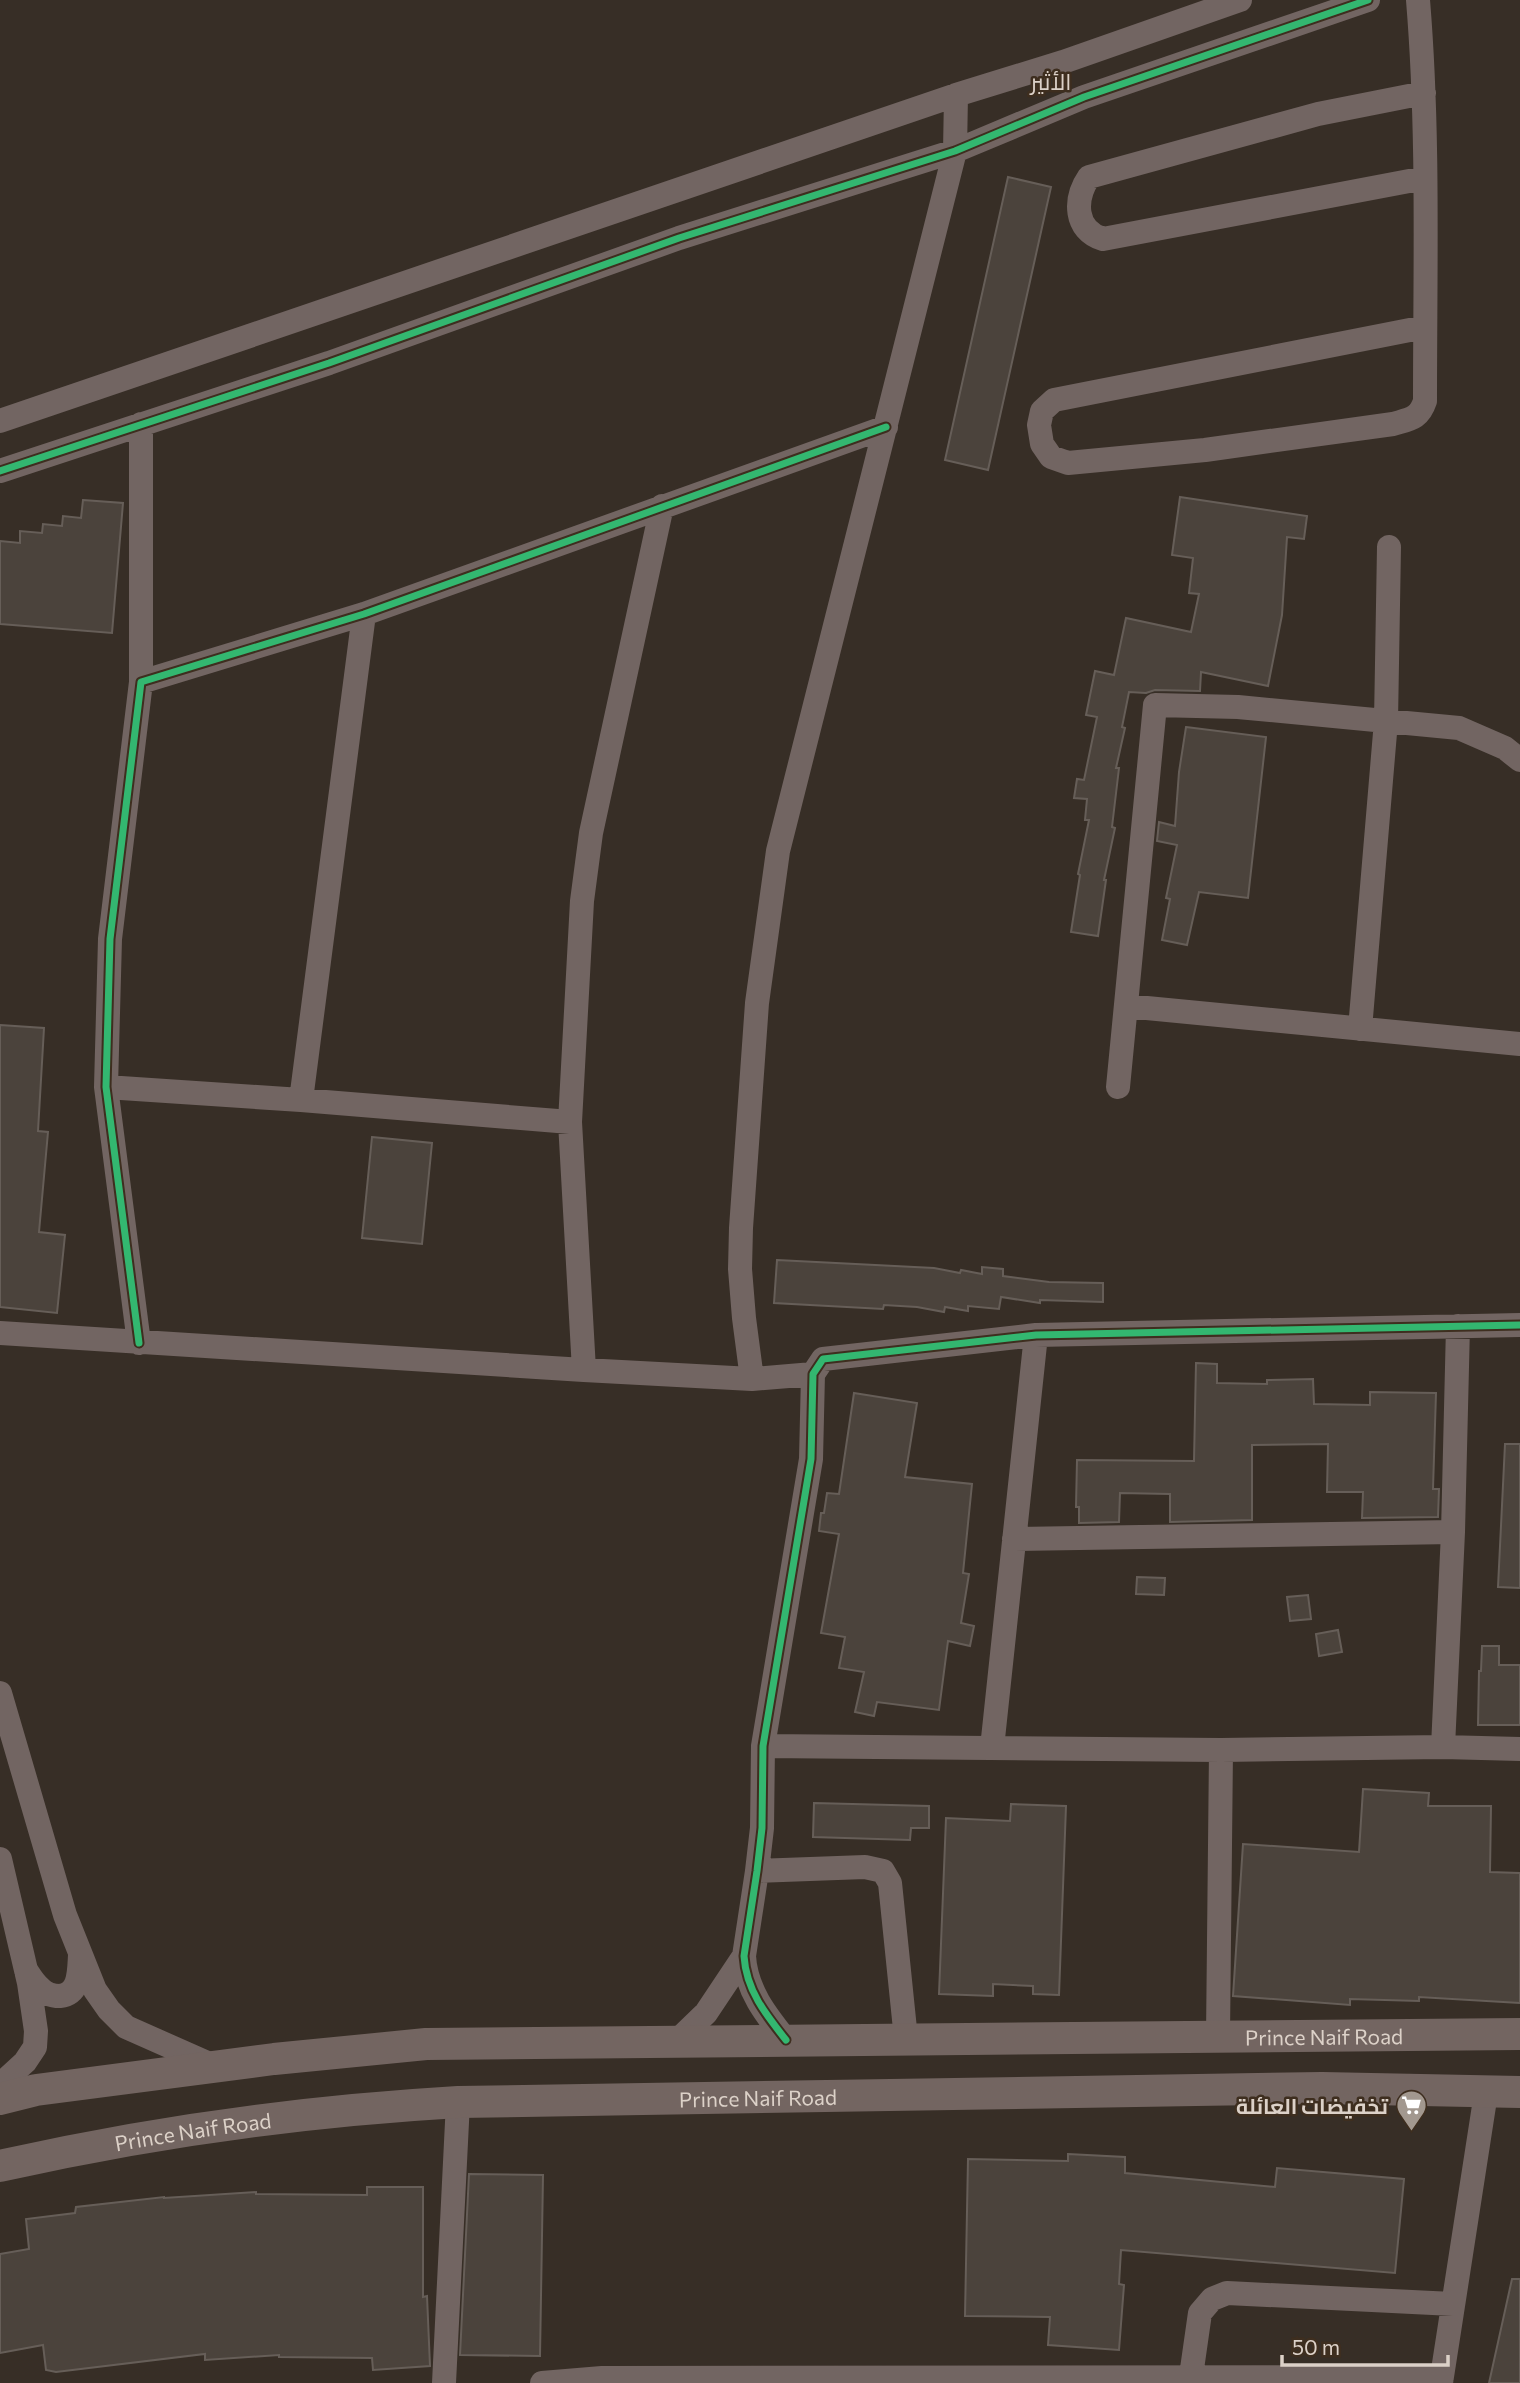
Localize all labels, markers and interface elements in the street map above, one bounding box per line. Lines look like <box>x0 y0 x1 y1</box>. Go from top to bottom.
district label: الأثير <box>1029 67 1071 95</box>
street label: Prince Naif Road <box>1245 2023 1403 2049</box>
street label: Prince Naif Road <box>679 2083 837 2111</box>
supermarket icon: تخفيضات العائلة <box>1394 2088 1428 2132</box>
place label: تخفيضات العائلة <box>1236 2093 1389 2119</box>
street label: Prince Naif Road <box>112 2107 272 2155</box>
scale bar <box>1282 2324 1448 2368</box>
text: 50 m <box>1292 2334 1340 2359</box>

